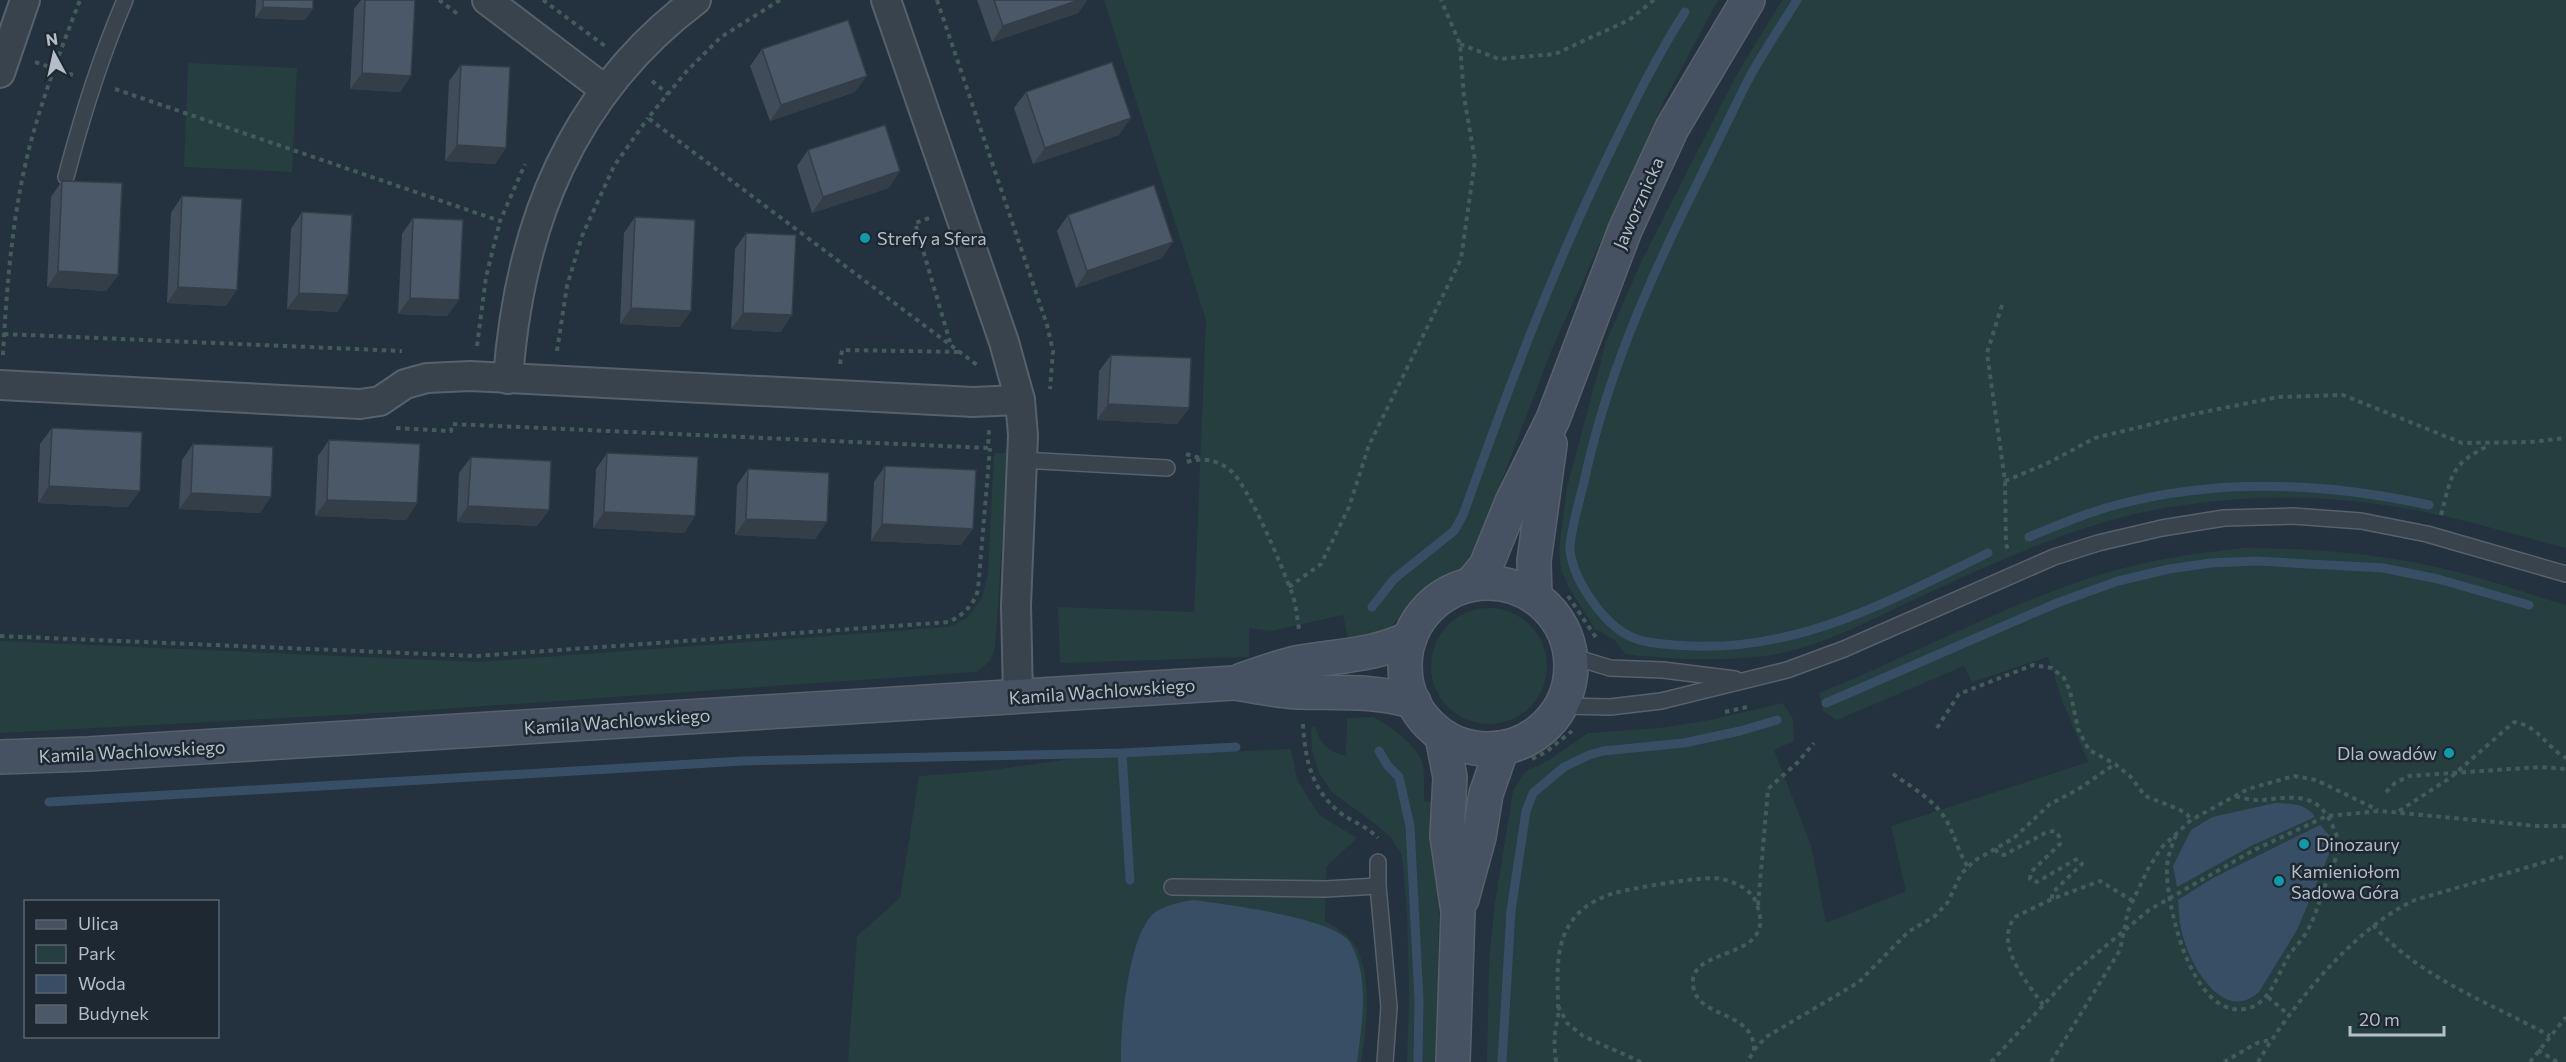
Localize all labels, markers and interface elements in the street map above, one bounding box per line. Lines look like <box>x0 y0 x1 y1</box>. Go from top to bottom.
north arrow <box>24 24 84 84</box>
text: N <box>45 28 59 49</box>
street label: Jaworznicka <box>1608 154 1668 252</box>
place label: Strefy a Sfera <box>877 227 987 249</box>
marker: Strefy a Sfera <box>858 231 872 245</box>
street label: Kamila Wachlowskiego <box>1008 674 1196 708</box>
street label: Kamila Wachlowskiego <box>523 704 711 738</box>
street label: Kamila Wachlowskiego <box>38 735 226 767</box>
place label: Dla owadów <box>2337 742 2437 764</box>
marker: Dla owadów <box>2442 746 2456 760</box>
place label: Dinozaury <box>2316 833 2400 855</box>
marker: Dinozaury <box>2297 837 2311 851</box>
place label: Kamieniołom Sadowa Góra <box>2291 860 2400 903</box>
marker: Kamieniołom Sadowa Góra <box>2272 874 2286 888</box>
legend <box>24 900 219 1038</box>
text: Ulica <box>78 912 119 934</box>
text: Park <box>78 942 116 964</box>
text: Woda <box>78 972 126 994</box>
scale bar <box>2350 999 2444 1037</box>
text: Budynek <box>78 1002 149 1024</box>
text: 20 m <box>2359 1008 2400 1030</box>

